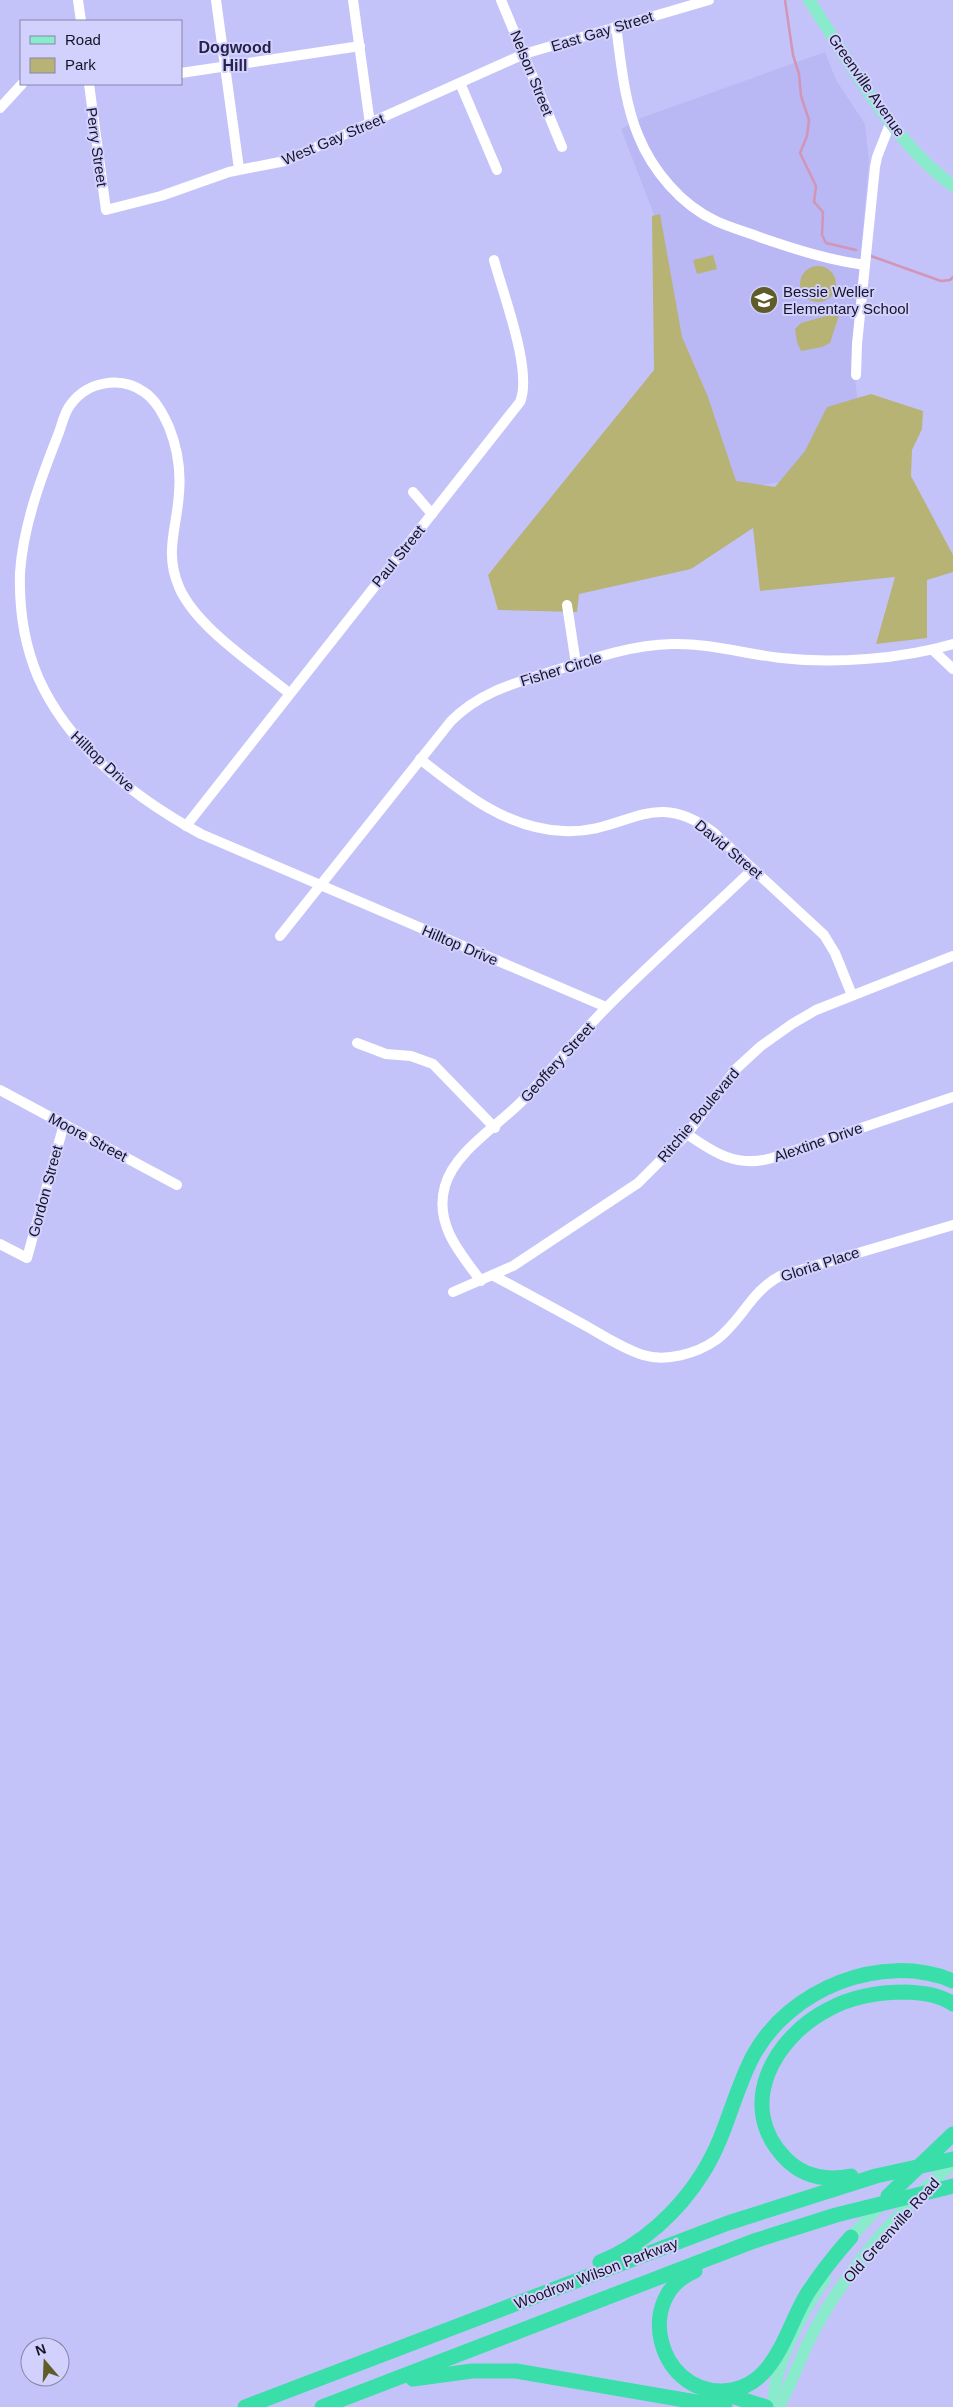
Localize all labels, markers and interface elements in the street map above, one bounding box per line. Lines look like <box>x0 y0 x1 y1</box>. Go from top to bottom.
street label: East Gay Street <box>549 7 656 55</box>
legend <box>20 20 182 85</box>
street label: Nelson Street <box>507 28 557 119</box>
street label: Greenville Avenue <box>825 30 909 140</box>
text: Road <box>65 31 101 48</box>
district label: Dogwood Hill <box>199 39 271 74</box>
text: Park <box>65 56 96 73</box>
street label: Perry Street <box>83 106 111 189</box>
street label: West Gay Street <box>279 109 388 168</box>
place label: Bessie Weller Elementary School <box>783 283 909 317</box>
school or university icon: Bessie Weller Elementary School <box>749 285 779 315</box>
street label: Paul Street <box>368 521 428 590</box>
street label: Fisher Circle <box>518 649 604 689</box>
street label: Hilltop Drive <box>68 727 138 795</box>
street label: David Street <box>692 816 767 883</box>
street label: Hilltop Drive <box>419 921 501 969</box>
street label: Geoffery Street <box>517 1018 598 1105</box>
street label: Ritchie Boulevard <box>654 1065 742 1165</box>
street label: Moore Street <box>46 1109 131 1165</box>
street label: Alextine Drive <box>771 1119 865 1165</box>
street label: Gordon Street <box>25 1142 66 1239</box>
street label: Gloria Place <box>779 1243 861 1285</box>
street label: Old Greenville Road <box>839 2174 943 2286</box>
street label: Woodrow Wilson Parkway <box>512 2234 681 2312</box>
north arrow <box>20 2337 70 2387</box>
text: N <box>33 2340 48 2359</box>

